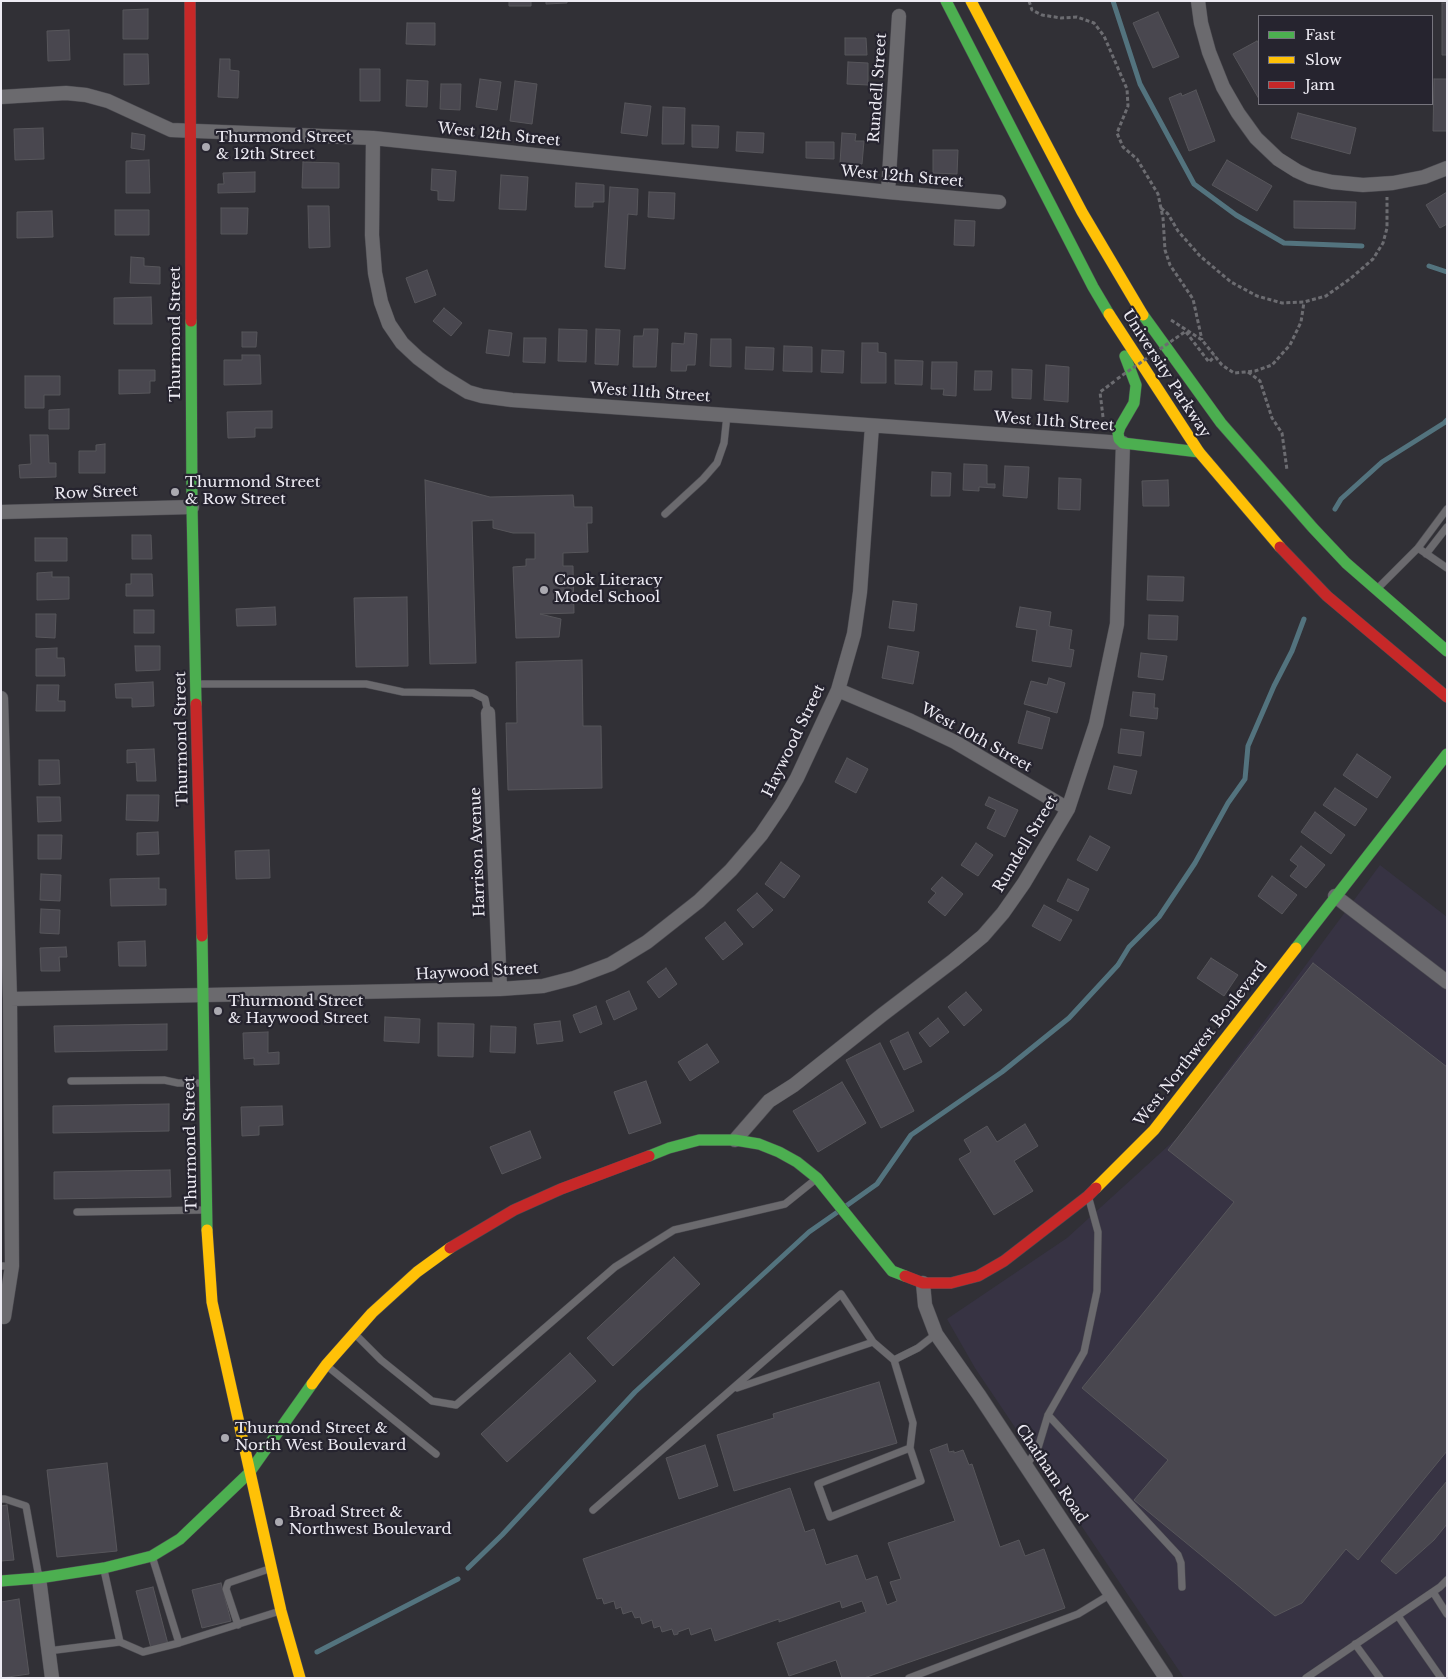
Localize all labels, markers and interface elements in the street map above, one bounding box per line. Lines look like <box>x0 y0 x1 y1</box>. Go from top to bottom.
legend <box>1258 15 1433 105</box>
text: Fast <box>1305 25 1335 44</box>
street label: Rundell Street <box>865 32 891 144</box>
text: Slow <box>1305 50 1342 69</box>
text: Jam <box>1305 75 1335 94</box>
street label: West 12th Street <box>437 120 561 150</box>
place label: Thurmond Street & 12th Street <box>216 129 351 164</box>
marker: Thurmond Street & 12th Street <box>200 141 212 153</box>
street label: West 12th Street <box>840 163 964 191</box>
street label: Thurmond Street <box>167 266 185 402</box>
street label: University Parkway <box>1118 307 1214 441</box>
street label: West 11th Street <box>589 380 711 406</box>
street label: West 11th Street <box>993 409 1115 435</box>
place label: Thurmond Street & Row Street <box>185 474 320 509</box>
street label: Row Street <box>54 483 138 503</box>
marker: Thurmond Street & Row Street <box>169 486 181 498</box>
place label: Cook Literacy Model School <box>554 572 663 607</box>
marker: Cook Literacy Model School <box>538 584 550 596</box>
street label: Thurmond Street <box>172 671 192 807</box>
street label: Haywood Street <box>759 682 829 800</box>
street label: West 10th Street <box>917 700 1035 776</box>
street label: Harrison Avenue <box>467 787 489 917</box>
street label: Rundell Street <box>990 792 1062 896</box>
street label: West Northwest Boulevard <box>1131 958 1271 1130</box>
street label: Haywood Street <box>415 960 539 984</box>
place label: Thurmond Street & Haywood Street <box>228 993 369 1028</box>
marker: Thurmond Street & Haywood Street <box>212 1005 224 1017</box>
street label: Thurmond Street <box>181 1076 201 1212</box>
place label: Thurmond Street & North West Boulevard <box>235 1420 406 1455</box>
street label: Chatham Road <box>1011 1421 1091 1527</box>
marker: Thurmond Street & North West Boulevard <box>219 1432 231 1444</box>
place label: Broad Street & Northwest Boulevard <box>289 1504 452 1539</box>
marker: Broad Street & Northwest Boulevard <box>273 1516 285 1528</box>

